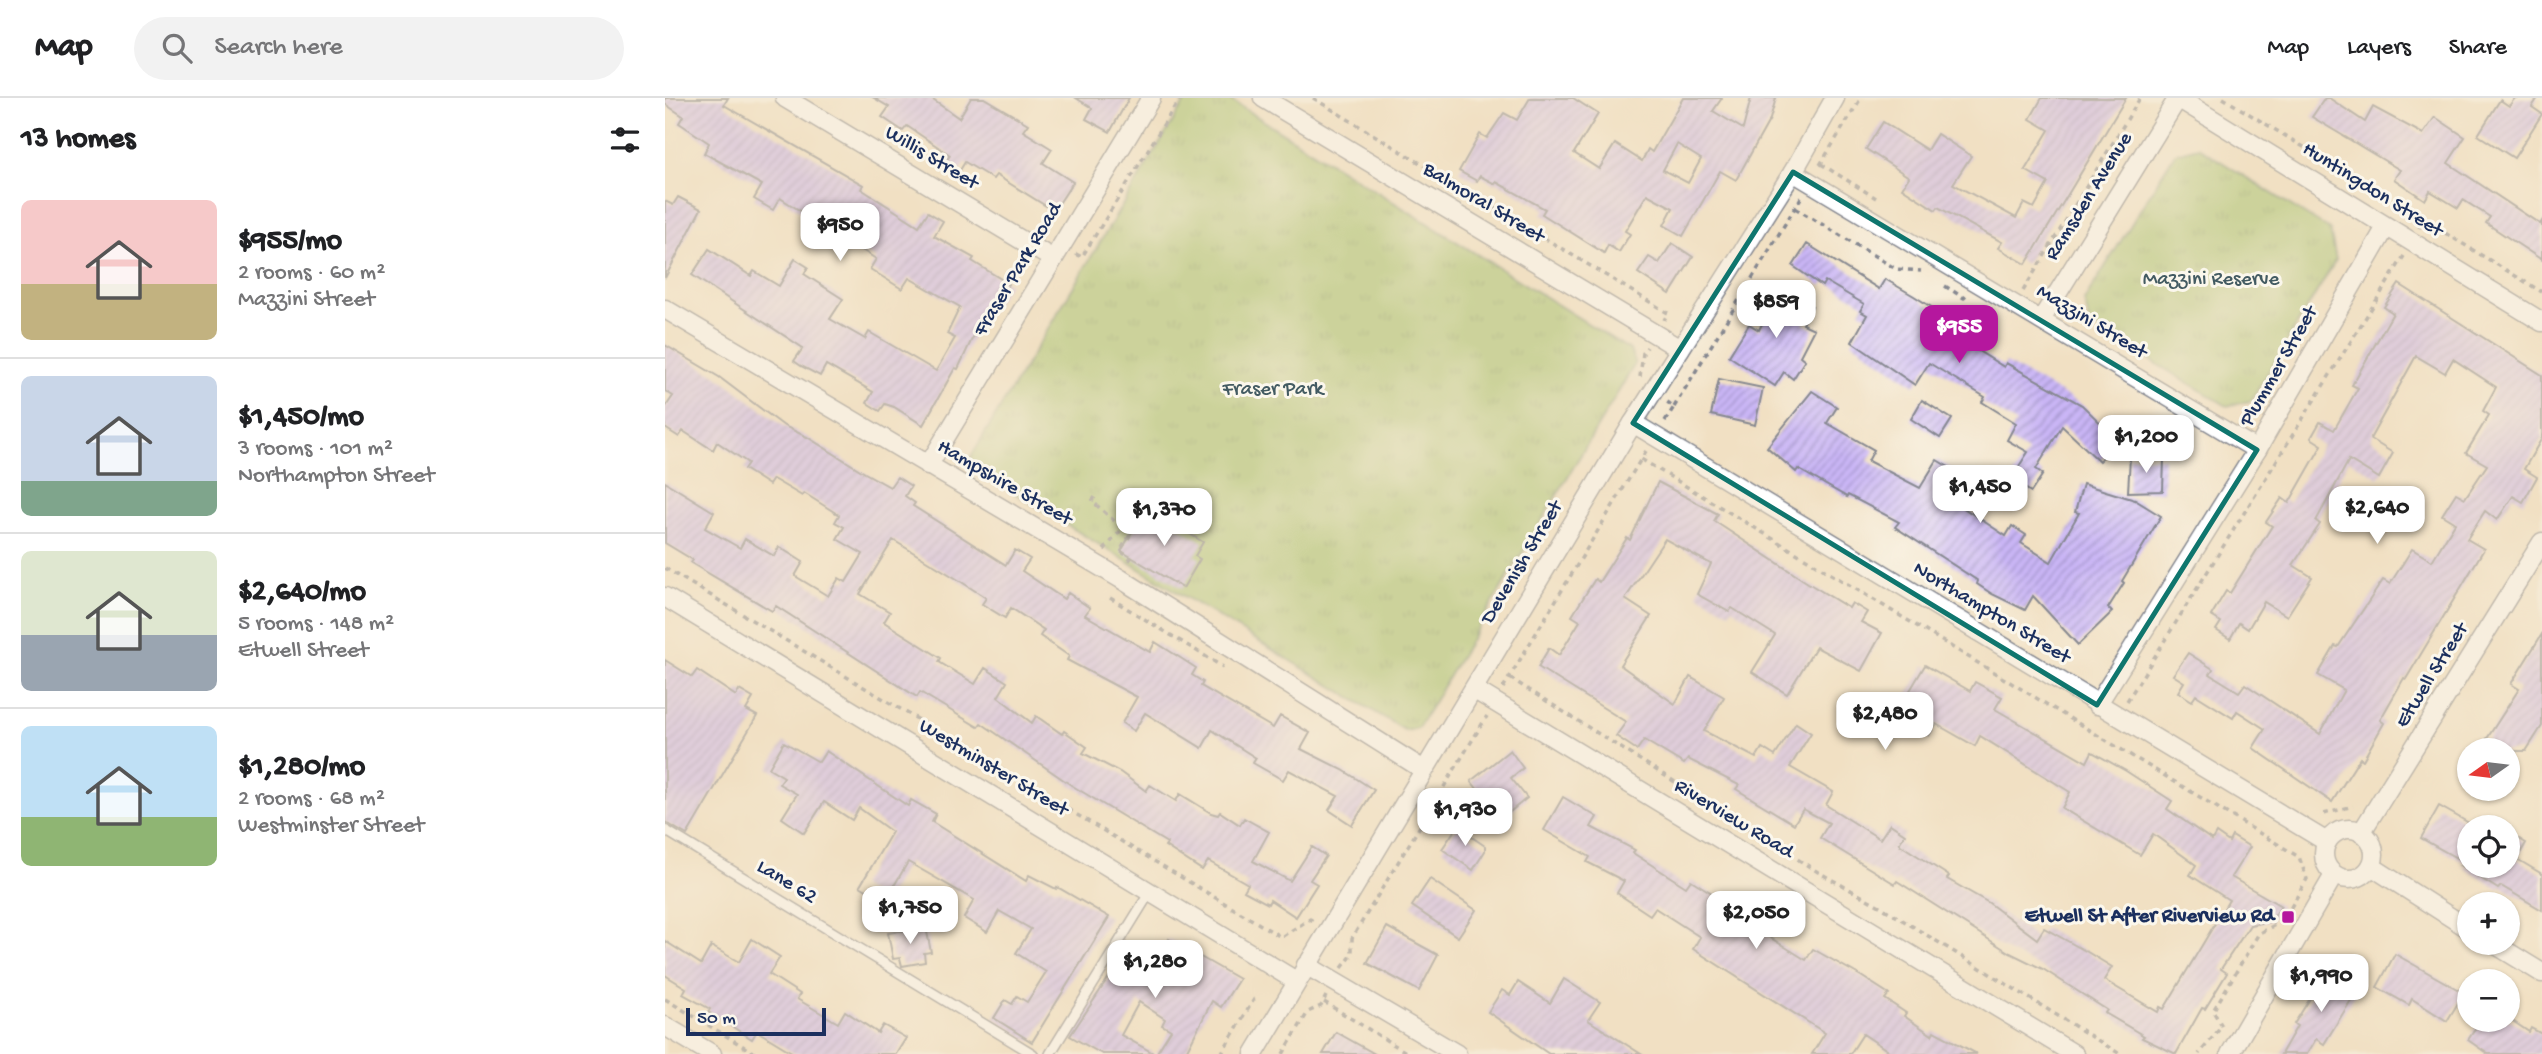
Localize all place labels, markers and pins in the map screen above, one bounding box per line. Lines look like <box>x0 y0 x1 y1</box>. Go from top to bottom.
pin: $950 <box>799 204 881 263</box>
pin: $859 <box>1735 280 1817 340</box>
pin: $955 <box>1918 306 2000 365</box>
pin: $1,200 <box>2089 416 2203 475</box>
pin: $1,450 <box>1923 466 2037 525</box>
pin: $2,640 <box>2320 486 2434 546</box>
pin: $1,370 <box>1107 489 1221 548</box>
pin: $2,480 <box>1828 692 1942 752</box>
pin: $1,930 <box>1408 788 1522 848</box>
pin: $1,750 <box>853 886 967 946</box>
pin: $2,050 <box>1699 892 1813 951</box>
place label: Etwell St After Riverview Rd <box>2025 905 2277 930</box>
marker: Etwell St After Riverview Rd <box>2280 909 2296 925</box>
pin: $1,280 <box>1098 940 1212 1000</box>
pin: $1,990 <box>2264 954 2378 1014</box>

